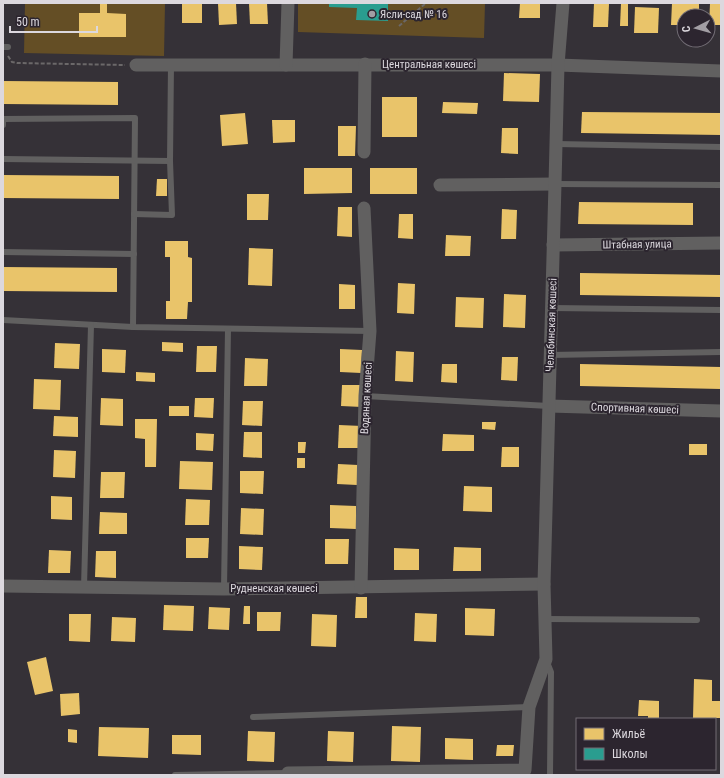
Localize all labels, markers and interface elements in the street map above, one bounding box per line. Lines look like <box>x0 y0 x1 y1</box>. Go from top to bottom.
scale bar <box>10 8 97 34</box>
place label: Ясли-сад № 16 <box>380 8 447 21</box>
north arrow <box>676 8 716 48</box>
marker: Ясли-сад № 16 <box>367 9 377 19</box>
text: 50 m <box>16 15 40 29</box>
text: С <box>680 25 693 33</box>
street label: Центральная көшесі <box>382 58 476 71</box>
street label: Штабная улица <box>602 237 672 252</box>
street label: Челябинская көшесі <box>543 278 560 372</box>
street label: Водяная көшесі <box>358 362 375 434</box>
street label: Спортивная көшесі <box>591 400 679 417</box>
street label: Рудненская көшесі <box>230 582 318 595</box>
legend <box>576 718 716 770</box>
text: Жильё <box>612 727 645 741</box>
text: Школы <box>612 747 648 761</box>

